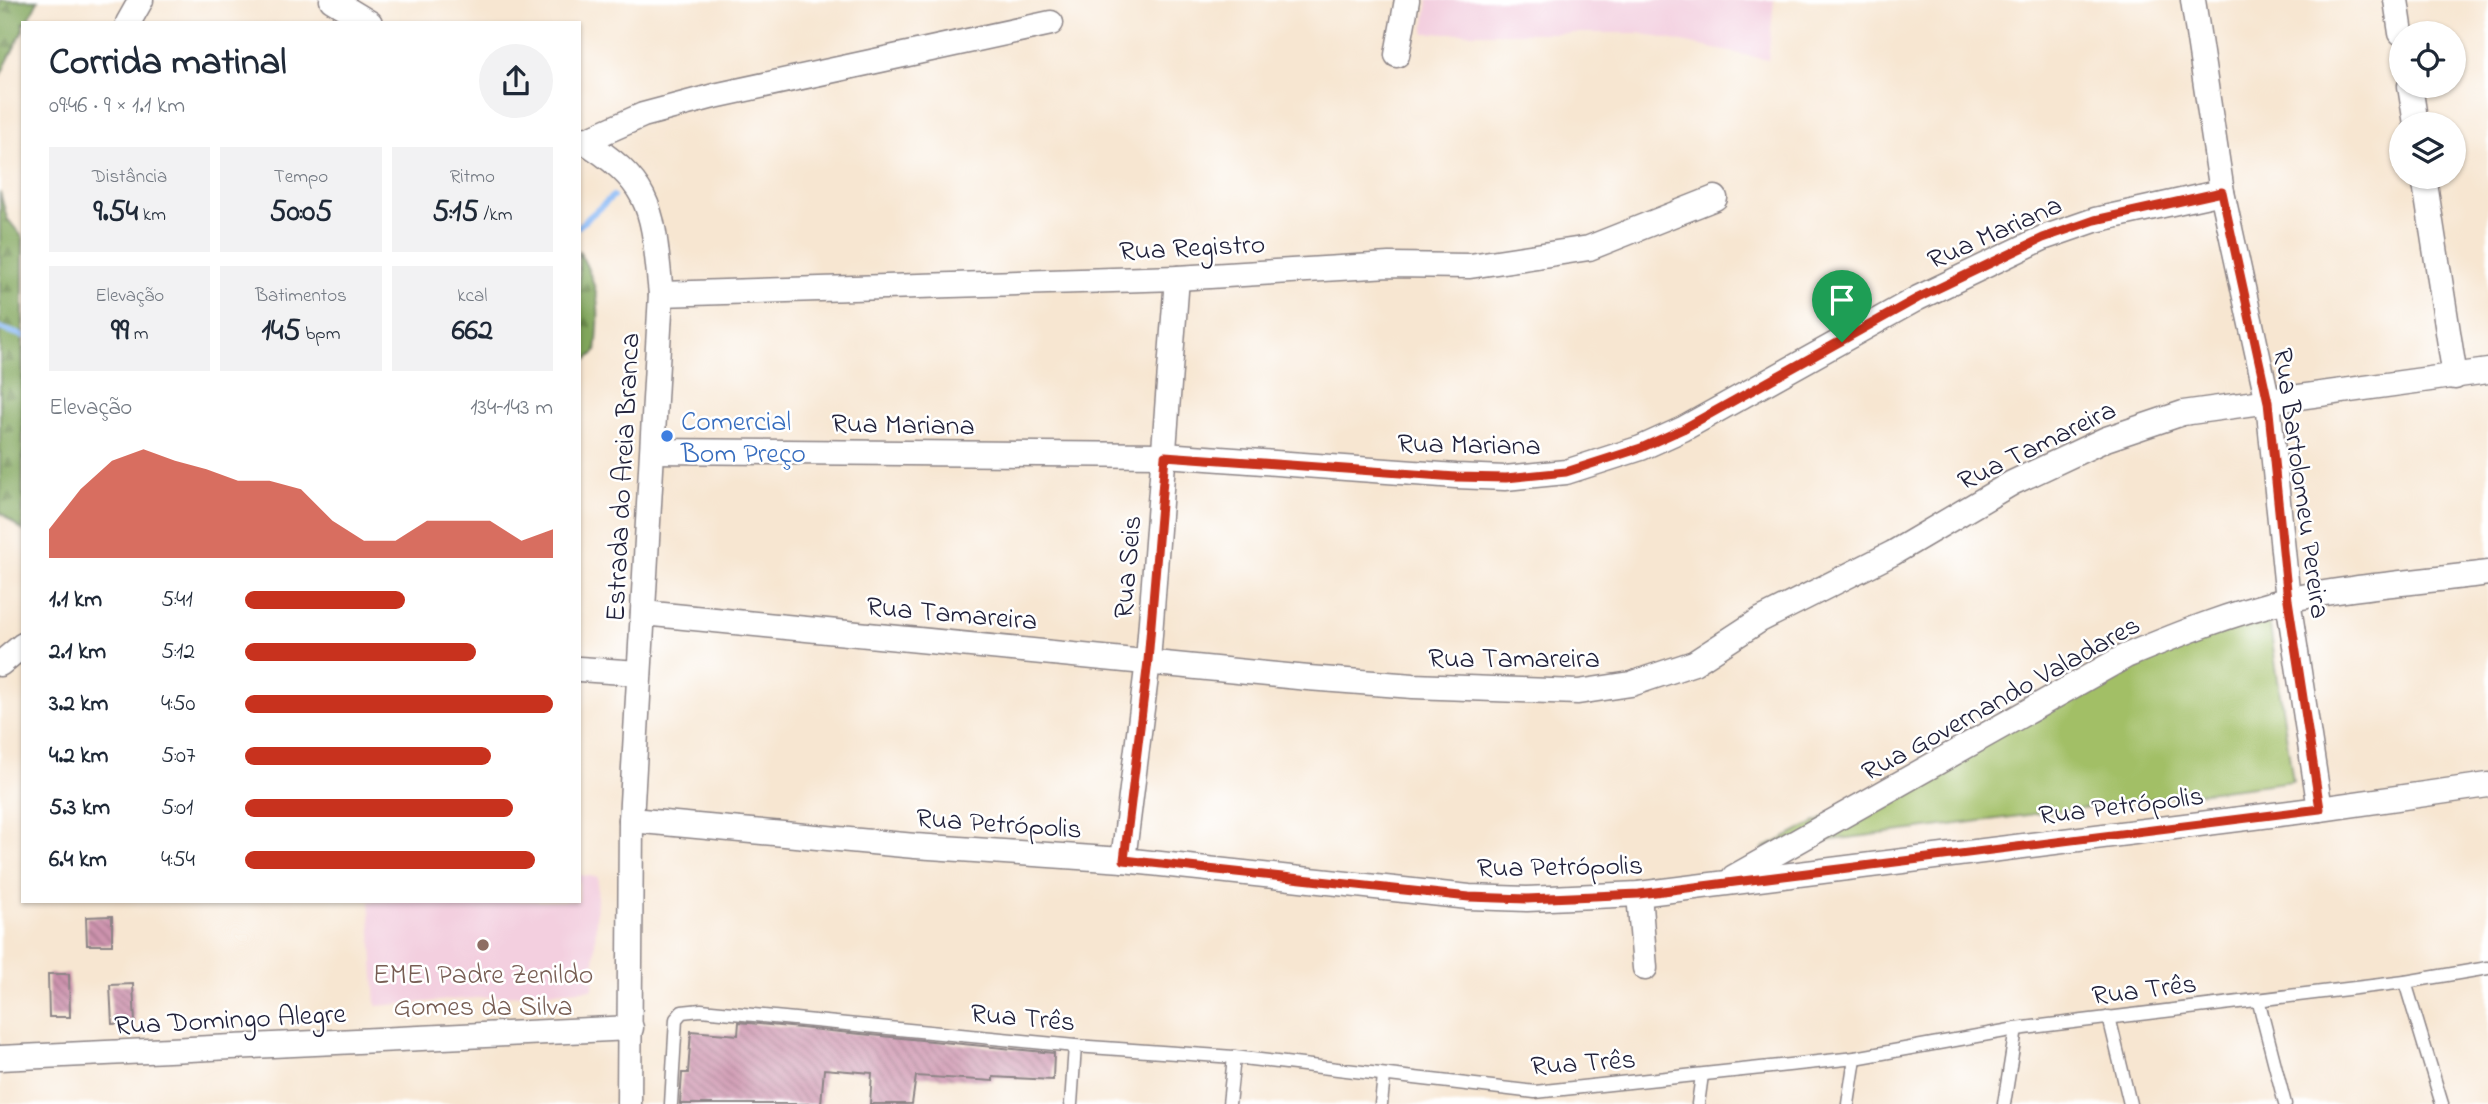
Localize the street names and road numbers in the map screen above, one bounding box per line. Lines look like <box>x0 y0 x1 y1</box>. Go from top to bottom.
street label: Rua Mariana <box>1922 186 2069 282</box>
street label: Rua Registro <box>1118 225 1266 274</box>
street label: Estrada do Areia Branca <box>596 332 653 623</box>
street label: Rua Bartolomeu Pereira <box>2260 346 2339 621</box>
street label: Rua Tamareira <box>1951 391 2124 503</box>
street label: Rua Mariana <box>831 405 975 448</box>
street label: Rua Mariana <box>1397 425 1541 468</box>
street label: Rua Seis <box>1105 514 1154 621</box>
street label: Rua Tamareira <box>864 588 1039 643</box>
street label: Rua Governando Valadares <box>1855 606 2149 794</box>
street label: Rua Tamareira <box>1428 640 1600 681</box>
street label: Rua Petrópolis <box>2036 777 2206 838</box>
street label: Rua Petrópolis <box>914 799 1083 852</box>
street label: Rua Petrópolis <box>1477 847 1644 890</box>
street label: Rua Três <box>2090 965 2199 1018</box>
street label: Rua Três <box>969 994 1077 1044</box>
street label: Rua Domingo Alegre <box>113 995 347 1048</box>
street label: Rua Três <box>1529 1040 1637 1089</box>

